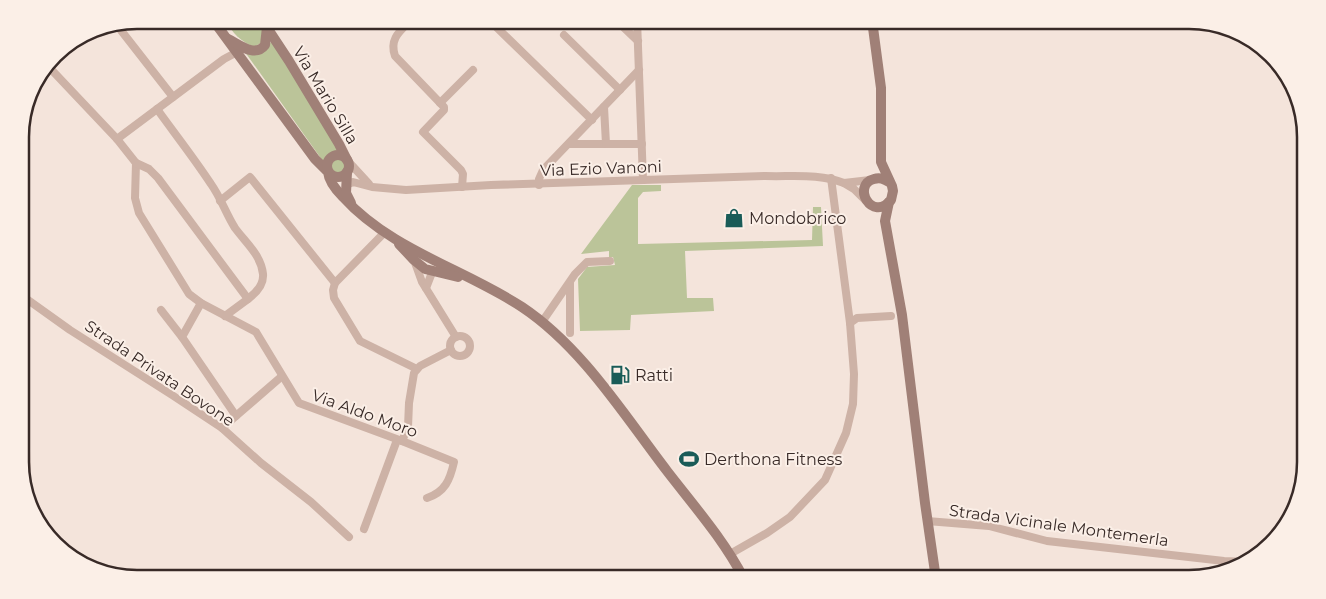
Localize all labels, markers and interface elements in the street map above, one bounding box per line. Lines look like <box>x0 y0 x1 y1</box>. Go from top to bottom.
street label: Via Mario Silla <box>289 43 362 148</box>
street label: Via Ezio Vanoni <box>540 157 662 180</box>
shop icon: Mondobrico <box>723 207 745 229</box>
place label: Mondobrico <box>749 209 846 228</box>
street label: Strada Privata Bovone <box>81 316 238 431</box>
fuel station icon: Ratti <box>609 364 631 386</box>
place label: Ratti <box>635 366 673 385</box>
street label: Via Aldo Moro <box>309 386 420 441</box>
sports icon: Derthona Fitness <box>678 448 700 470</box>
place label: Derthona Fitness <box>704 450 842 469</box>
street label: Strada Vicinale Montemerla <box>948 501 1170 550</box>

